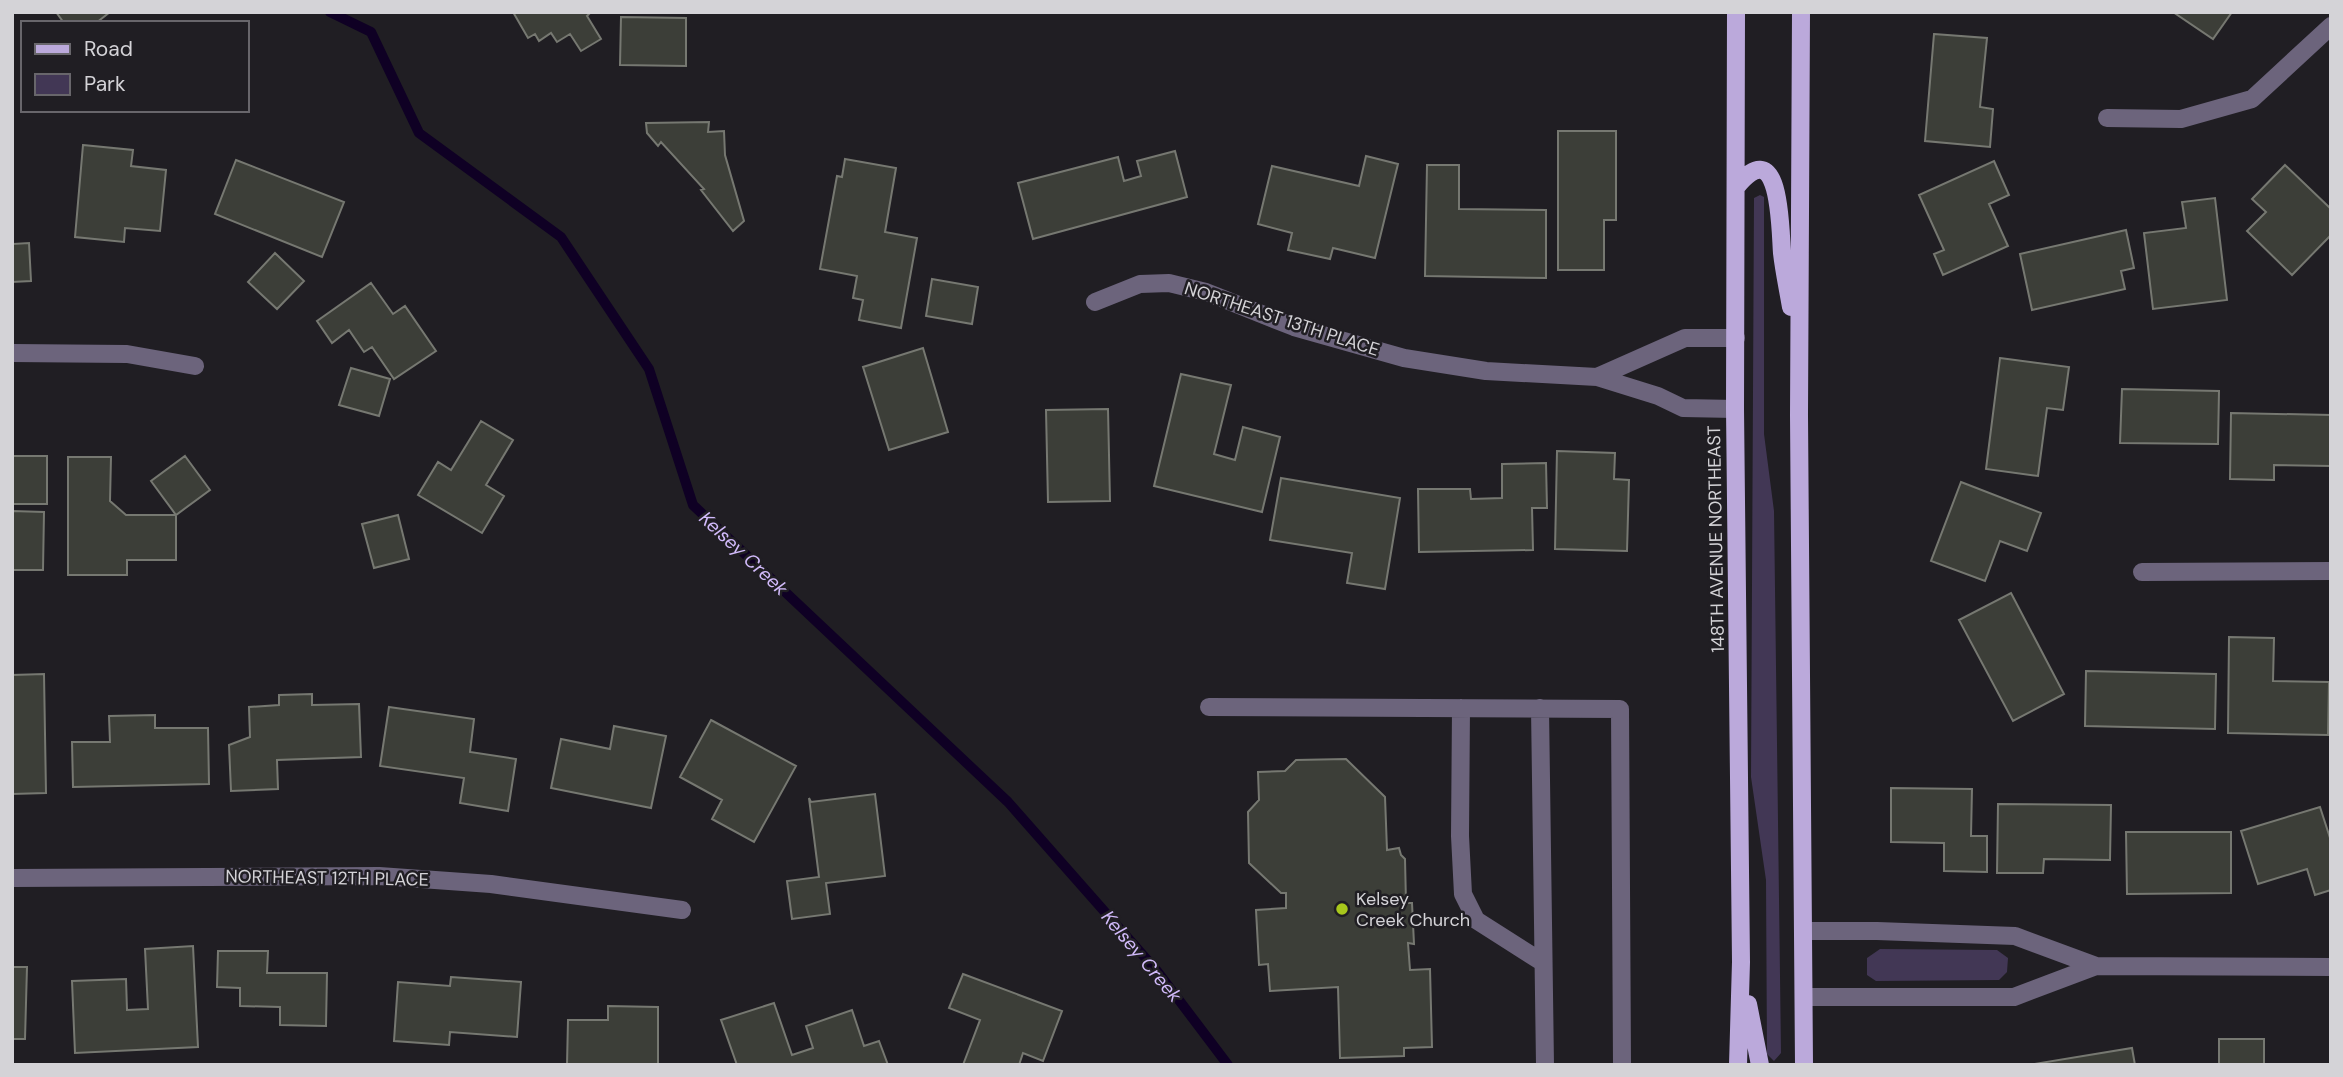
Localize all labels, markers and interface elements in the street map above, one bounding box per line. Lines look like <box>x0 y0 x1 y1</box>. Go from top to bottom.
legend <box>21 21 248 112</box>
text: Road <box>84 35 133 63</box>
text: Park <box>84 70 126 98</box>
street label: NORTHEAST 13TH PLACE <box>1181 276 1383 362</box>
street label: 148TH AVENUE NORTHEAST <box>1702 425 1730 653</box>
water label: Kelsey Creek <box>694 506 794 601</box>
street label: NORTHEAST 12TH PLACE <box>225 864 429 892</box>
place label: Kelsey Creek Church <box>1356 887 1470 932</box>
marker: Kelsey Creek Church <box>1334 901 1350 917</box>
water label: Kelsey Creek <box>1096 905 1188 1008</box>

